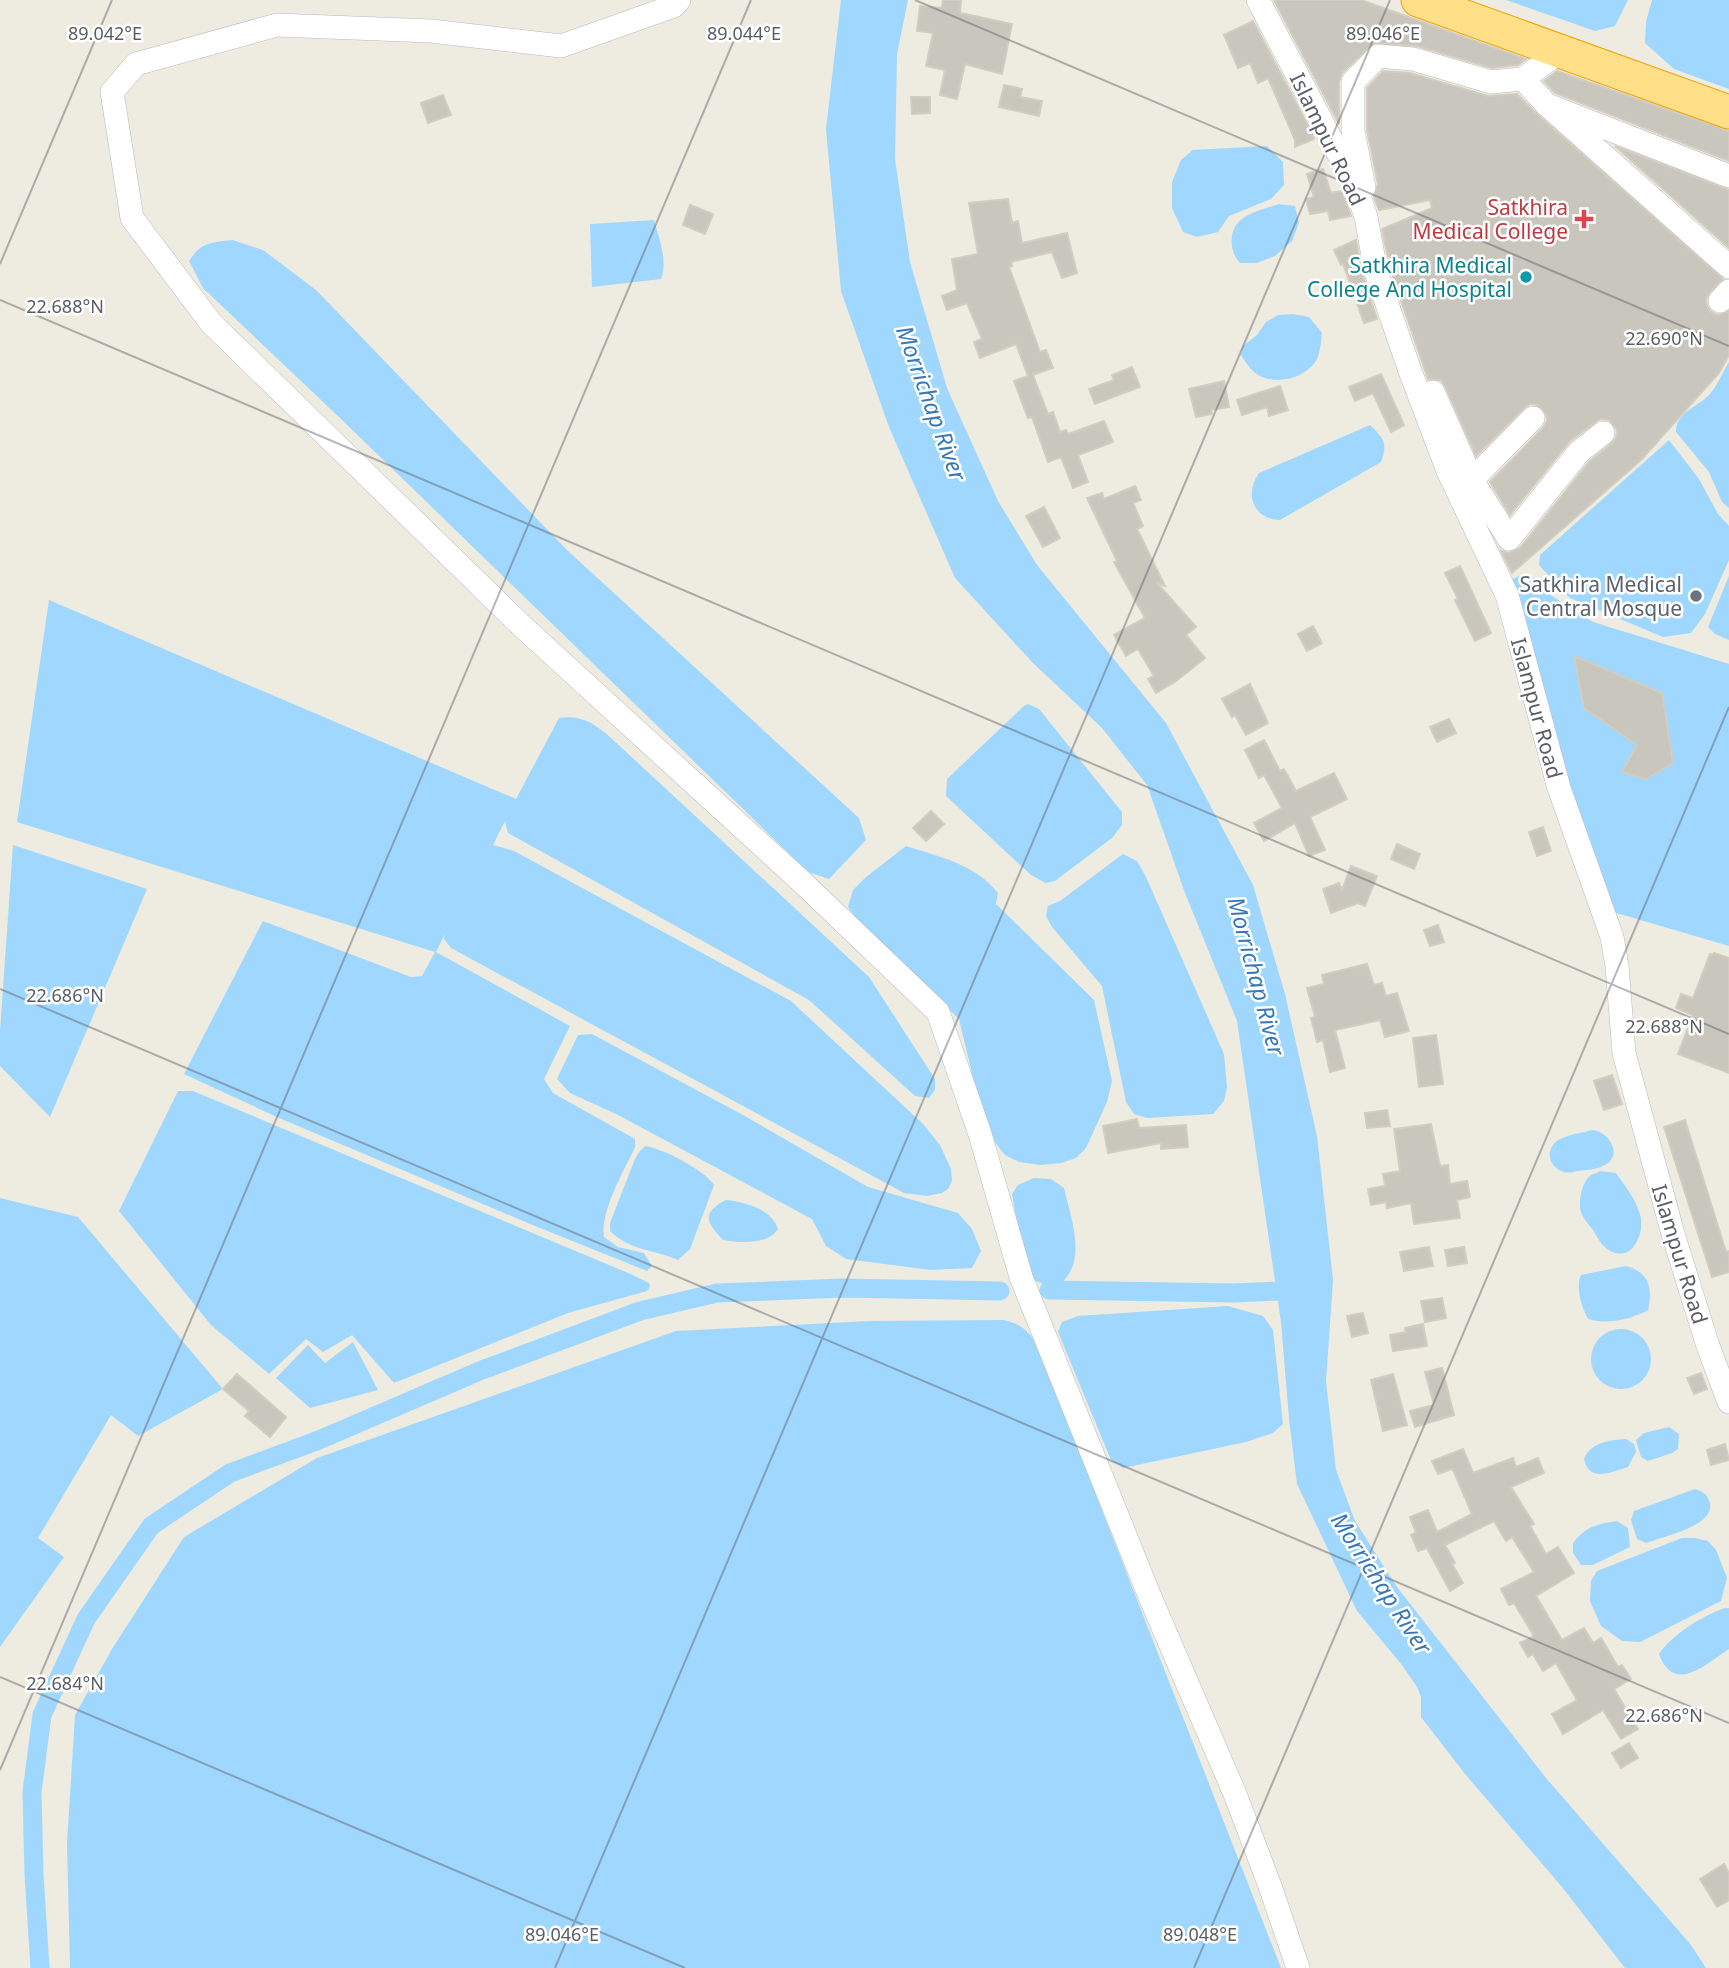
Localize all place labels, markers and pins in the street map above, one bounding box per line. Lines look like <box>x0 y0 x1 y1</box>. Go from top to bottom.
place label: Satkhira Medical College <box>1413 193 1568 245</box>
marker: Satkhira Medical College <box>1574 209 1594 229</box>
place label: Satkhira Medical College And Hospital <box>1307 251 1512 303</box>
marker: Satkhira Medical College And Hospital <box>1518 269 1534 285</box>
place label: Satkhira Medical Central Mosque <box>1520 570 1682 622</box>
marker: Satkhira Medical Central Mosque <box>1688 588 1704 604</box>

